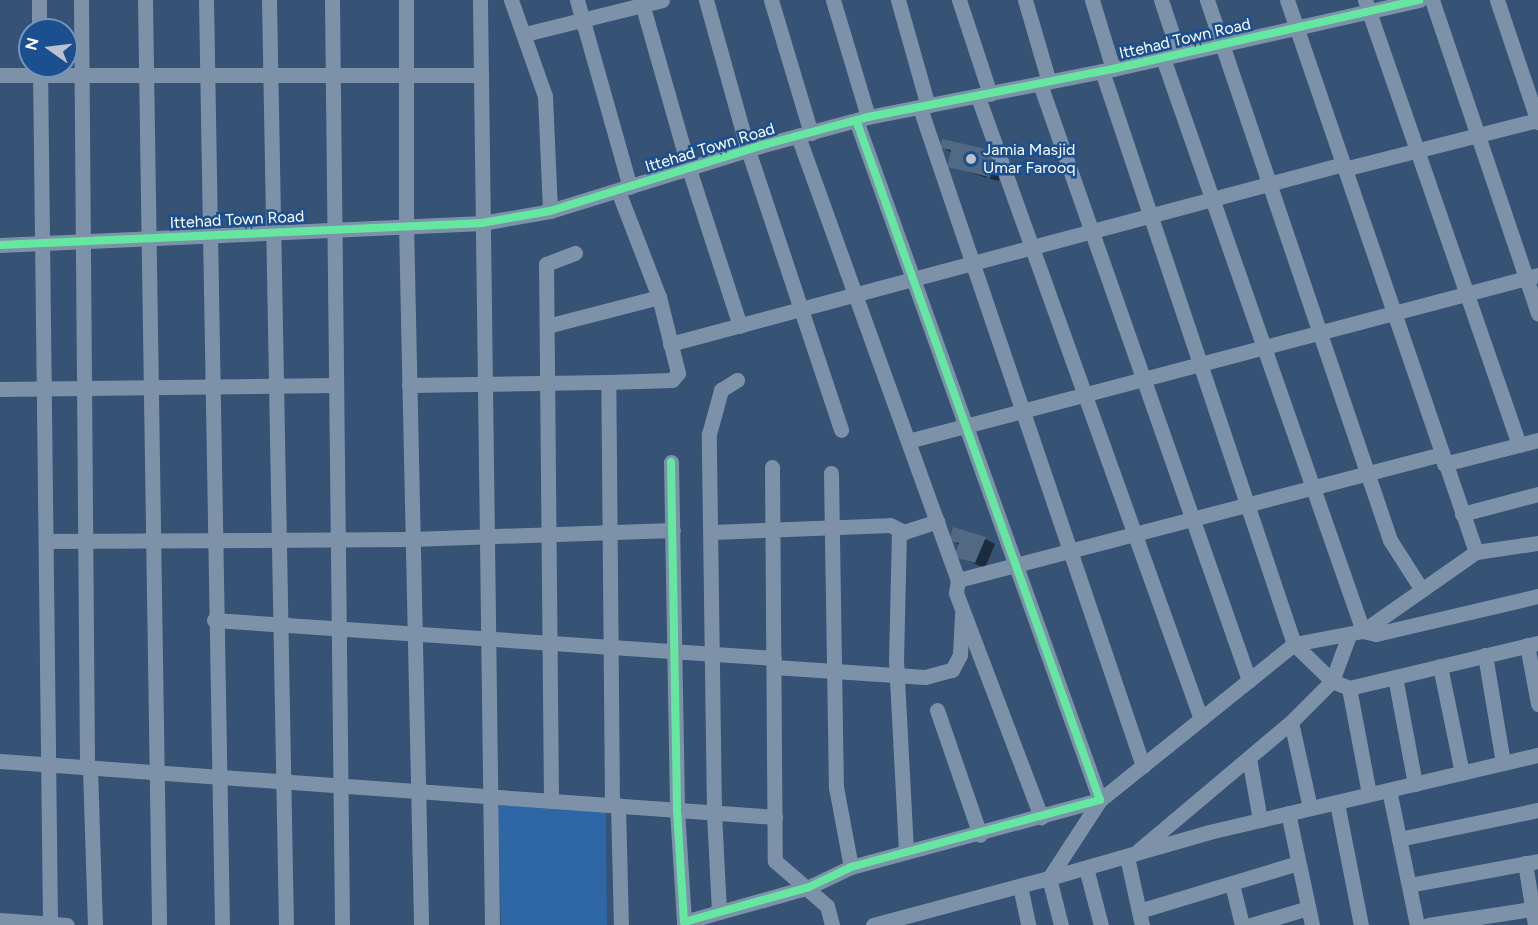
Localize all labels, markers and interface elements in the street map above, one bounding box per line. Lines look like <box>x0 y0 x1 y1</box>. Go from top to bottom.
street label: Ittehad Town Road <box>1117 14 1253 64</box>
north arrow <box>18 18 78 78</box>
text: N <box>21 36 43 52</box>
street label: Ittehad Town Road <box>643 119 777 177</box>
place label: Jamia Masjid Umar Farooq <box>983 140 1075 178</box>
marker: Jamia Masjid Umar Farooq <box>964 152 978 166</box>
street label: Ittehad Town Road <box>169 207 305 233</box>

